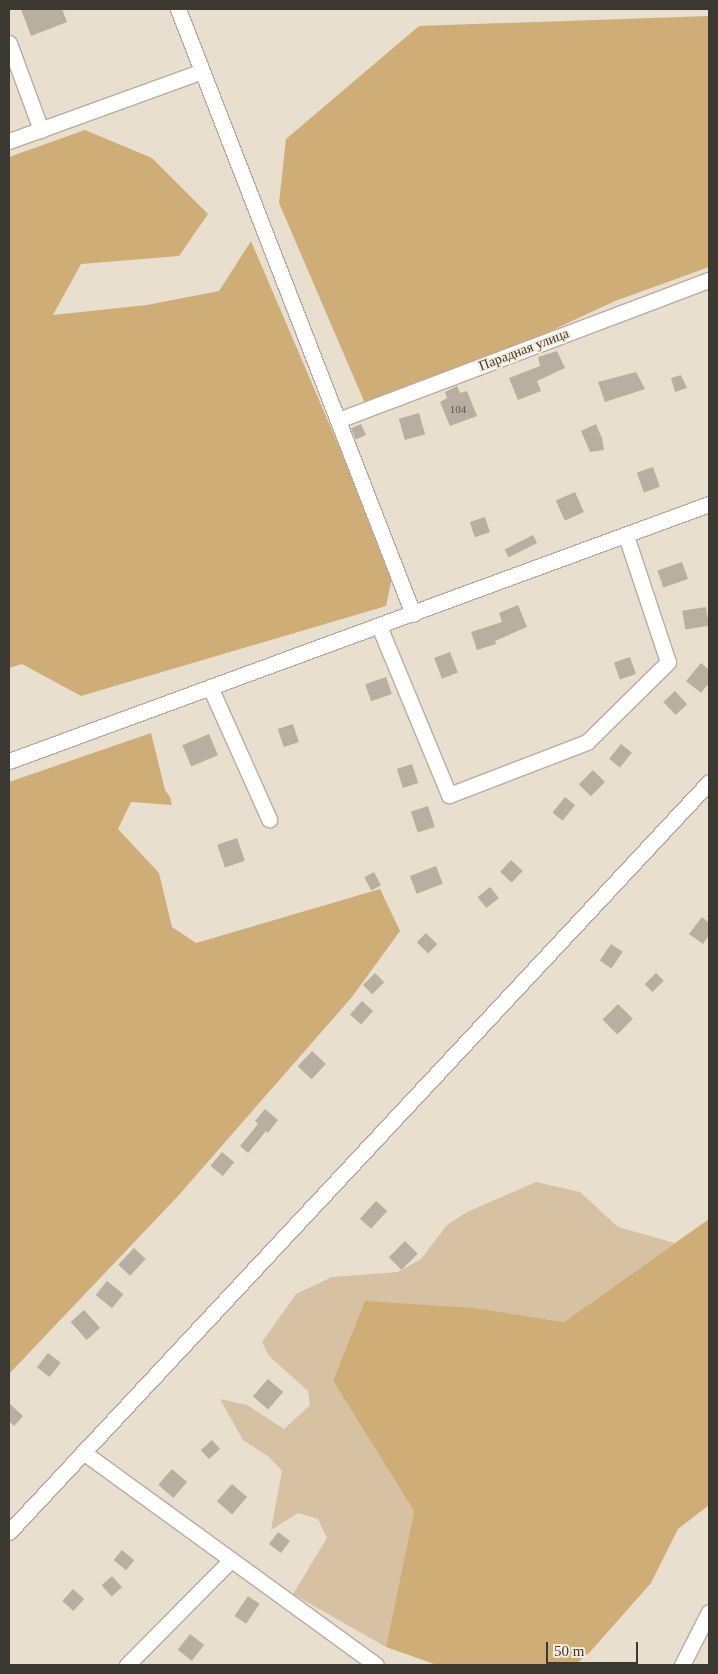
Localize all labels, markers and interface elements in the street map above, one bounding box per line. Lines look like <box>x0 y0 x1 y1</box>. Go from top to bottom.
street label: Парадная улица <box>477 325 571 375</box>
house number: 104 <box>450 402 466 416</box>
scale bar <box>548 1632 640 1664</box>
text: 50 m <box>554 1643 584 1659</box>

